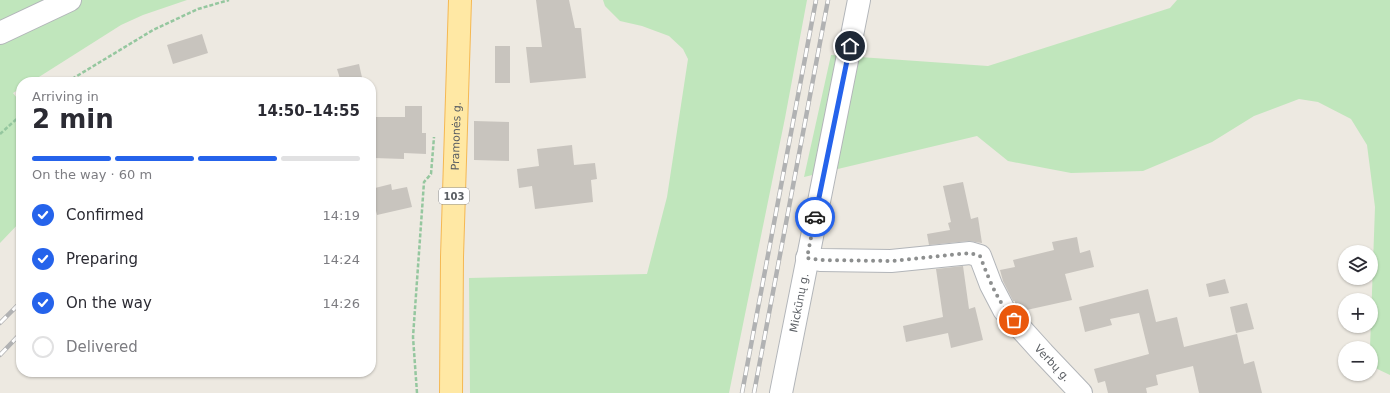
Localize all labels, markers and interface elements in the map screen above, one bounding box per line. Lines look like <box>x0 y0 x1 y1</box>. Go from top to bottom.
pin <box>833 29 867 63</box>
icon: home <box>839 35 861 57</box>
text: Arriving in <box>32 89 99 104</box>
text: 14:50–14:55 <box>257 102 360 120</box>
street label: Pramonės g. <box>449 102 464 171</box>
text: 2 min <box>32 104 114 134</box>
text: On the way · 60 m <box>32 167 152 182</box>
road number: 103 <box>439 188 469 204</box>
courier <box>795 197 835 237</box>
icon: check <box>32 204 54 226</box>
text: Confirmed <box>66 206 144 224</box>
icon: car <box>804 206 826 228</box>
text: 14:19 <box>323 208 360 223</box>
map controls <box>1338 245 1378 381</box>
button: layers <box>1338 245 1378 285</box>
icon: check <box>32 248 54 270</box>
text: Preparing <box>66 250 138 268</box>
text: 14:24 <box>323 252 360 267</box>
street label: Mickūnų g. <box>787 272 812 334</box>
icon: check <box>32 292 54 314</box>
button: + <box>1338 293 1378 333</box>
text: On the way <box>66 294 152 312</box>
text: 14:26 <box>323 296 360 311</box>
pin <box>997 303 1031 337</box>
icon: bag <box>1003 309 1025 331</box>
text: Delivered <box>66 338 138 356</box>
button: − <box>1338 341 1378 381</box>
street label: Verbų g. <box>1032 342 1073 384</box>

